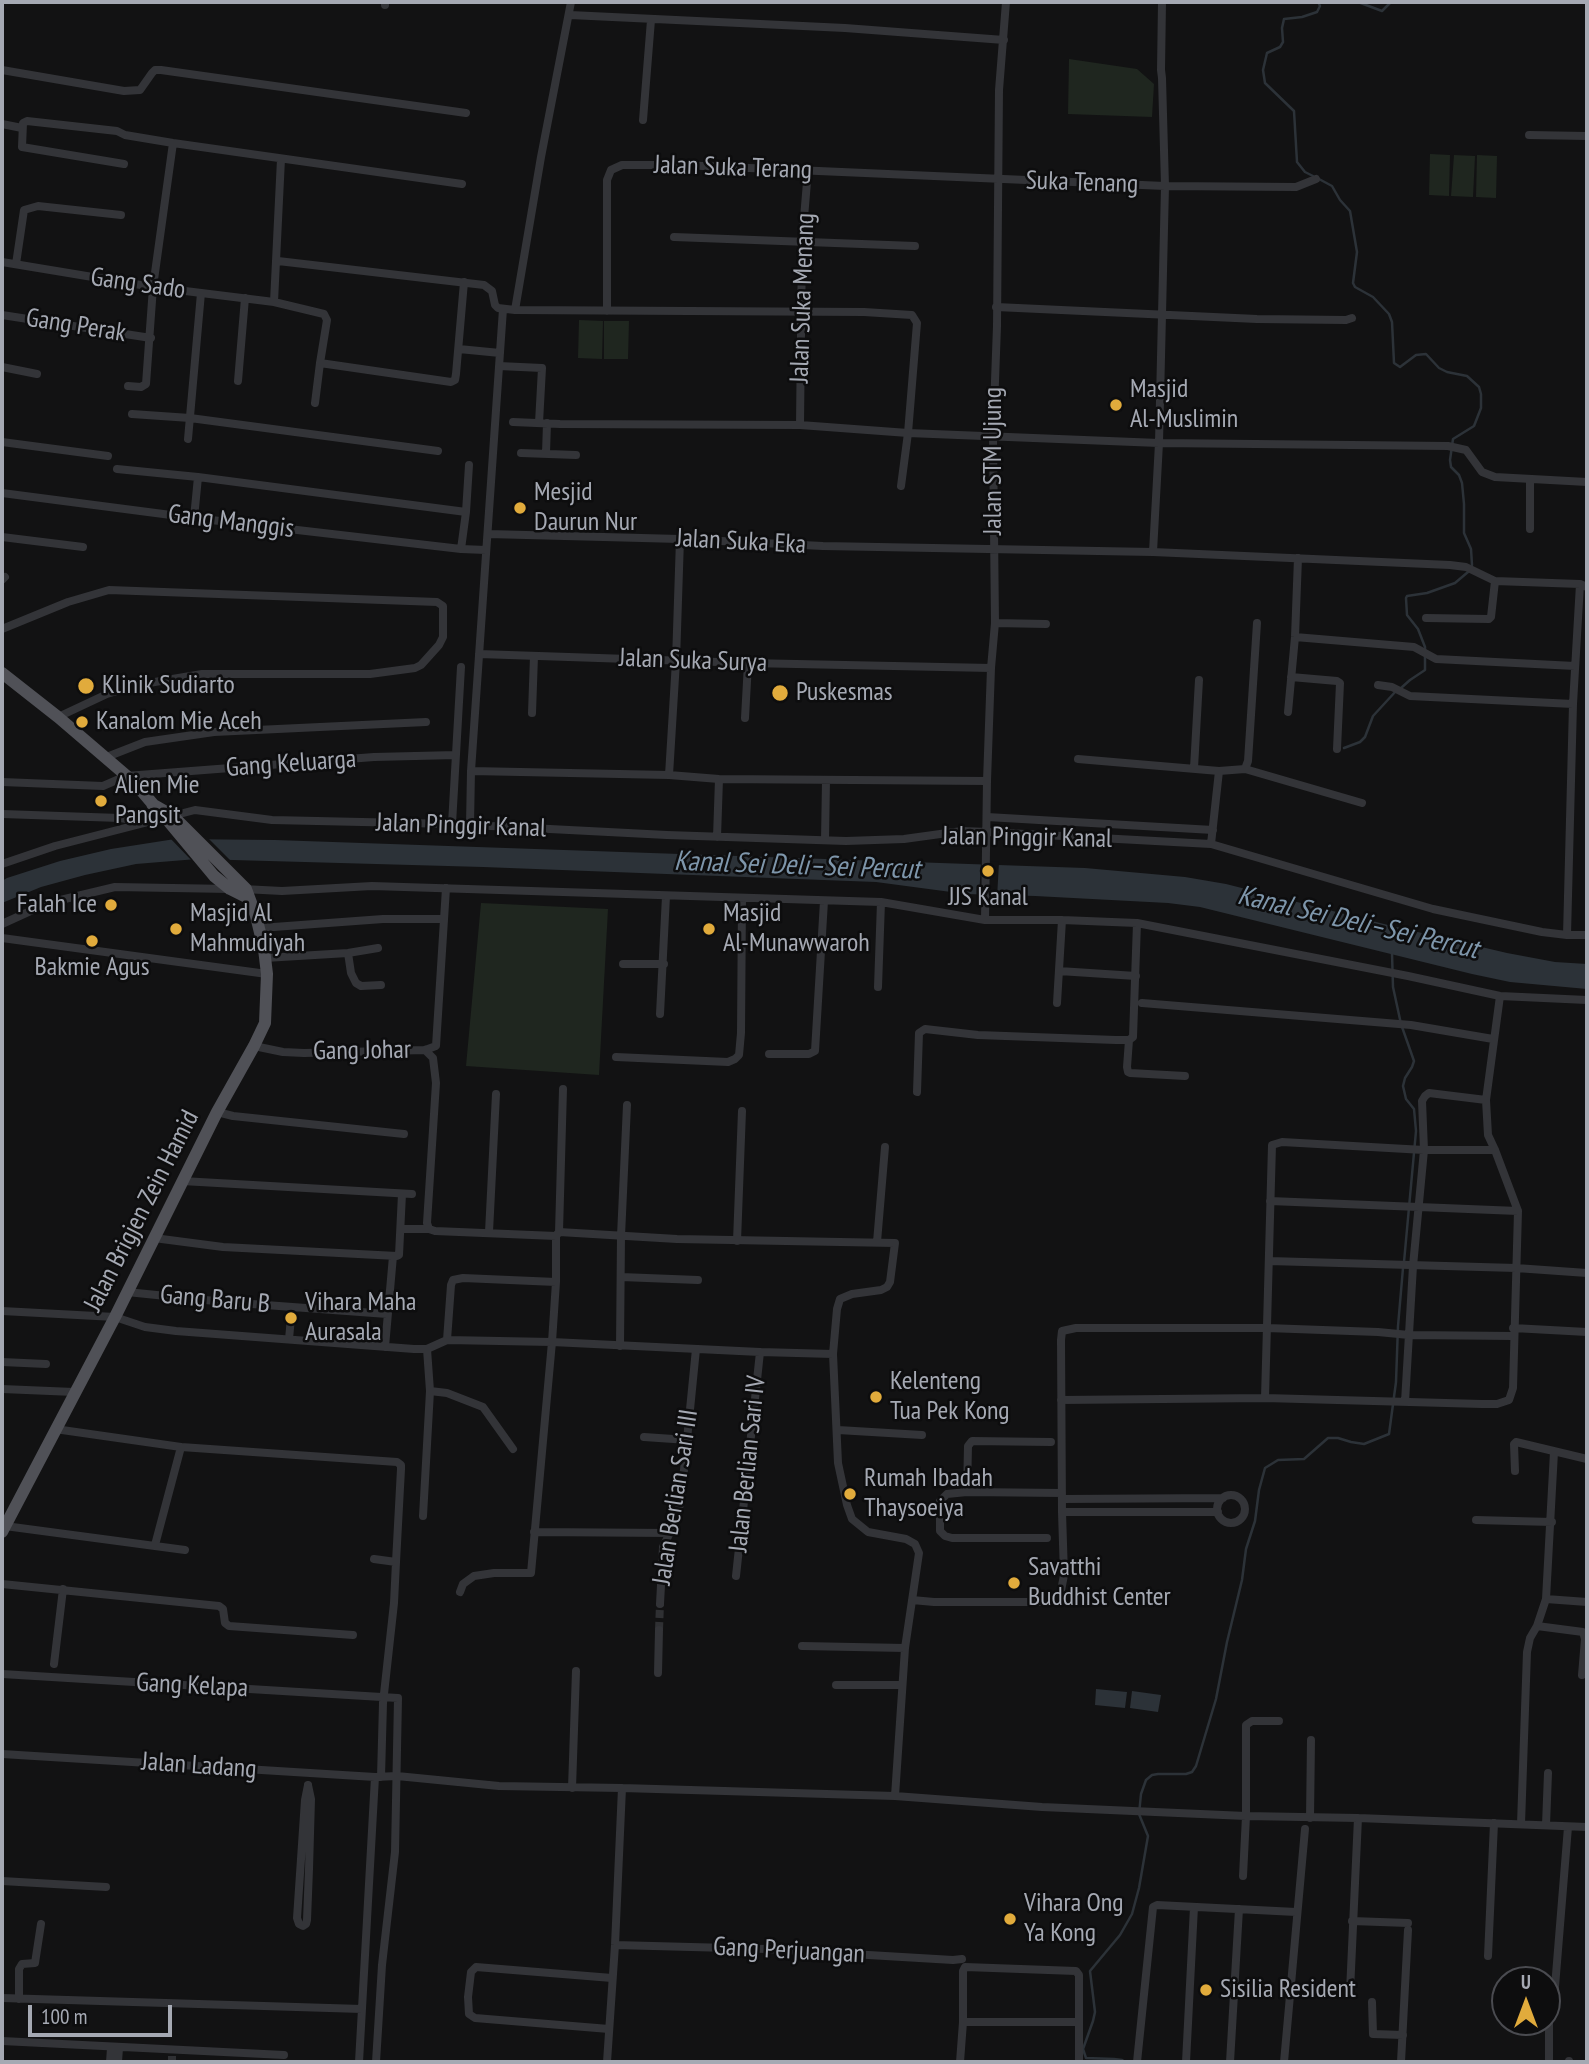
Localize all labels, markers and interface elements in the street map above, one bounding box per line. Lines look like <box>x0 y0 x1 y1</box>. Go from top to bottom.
street label: Jalan Suka Terang <box>653 150 813 186</box>
street label: Suka Tenang <box>1025 165 1139 201</box>
street label: Jalan Suka Menang <box>784 212 822 384</box>
street label: Gang Sado <box>89 262 187 306</box>
street label: Gang Perak <box>24 303 128 349</box>
place label: Masjid Al-Muslimin <box>1130 374 1238 436</box>
street label: Jalan STM Ujung <box>978 387 1010 535</box>
marker: Masjid Al-Muslimin <box>1108 397 1124 413</box>
place label: Mesjid Daurun Nur <box>534 477 637 538</box>
street label: Gang Manggis <box>166 499 296 545</box>
marker: Mesjid Daurun Nur <box>512 500 528 516</box>
street label: Jalan Suka Eka <box>675 523 807 561</box>
street label: Jalan Suka Surya <box>618 643 768 679</box>
place label: Klinik Sudiarto <box>102 670 235 702</box>
marker: Klinik Sudiarto <box>76 676 96 696</box>
place label: Puskesmas <box>796 677 893 709</box>
marker: Puskesmas <box>770 683 790 703</box>
place label: Kanalom Mie Aceh <box>96 706 262 738</box>
marker: Kanalom Mie Aceh <box>74 714 90 730</box>
street label: Gang Keluarga <box>225 744 357 784</box>
place label: Alien Mie Pangsit <box>115 770 200 832</box>
marker: Alien Mie Pangsit <box>93 793 109 809</box>
street label: Jalan Pinggir Kanal <box>375 807 547 845</box>
street label: Jalan Pinggir Kanal <box>942 821 1112 855</box>
water label: Kanal Sei Deli–Sei Percut <box>673 845 921 887</box>
marker: JJS Kanal <box>980 863 996 879</box>
water label: Kanal Sei Deli–Sei Percut <box>1234 879 1482 967</box>
place label: JJS Kanal <box>948 882 1028 914</box>
place label: Falah Ice <box>17 889 97 921</box>
marker: Falah Ice <box>103 897 119 913</box>
place label: Masjid Al Mahmudiyah <box>190 898 305 960</box>
place label: Masjid Al-Munawwaroh <box>723 898 870 960</box>
marker: Masjid Al Mahmudiyah <box>168 921 184 937</box>
marker: Masjid Al-Munawwaroh <box>701 921 717 937</box>
marker: Bakmie Agus <box>84 933 100 949</box>
place label: Bakmie Agus <box>35 952 149 984</box>
street label: Gang Johar <box>313 1035 411 1067</box>
street label: Jalan Brigjen Zein Hamid <box>78 1105 206 1317</box>
street label: Gang Baru B <box>159 1280 271 1320</box>
place label: Vihara Maha Aurasala <box>305 1287 416 1348</box>
marker: Vihara Maha Aurasala <box>283 1310 299 1326</box>
place label: Kelenteng Tua Pek Kong <box>890 1366 1010 1428</box>
street label: Jalan Berlian Sari IV <box>723 1374 773 1554</box>
marker: Kelenteng Tua Pek Kong <box>868 1389 884 1405</box>
street label: Jalan Berlian Sari III <box>647 1407 705 1587</box>
place label: Rumah Ibadah Thaysoeiya <box>864 1463 993 1524</box>
marker: Rumah Ibadah Thaysoeiya <box>842 1486 858 1502</box>
place label: Savatthi Buddhist Center <box>1028 1552 1171 1614</box>
marker: Savatthi Buddhist Center <box>1006 1575 1022 1591</box>
street label: Gang Kelapa <box>135 1667 249 1705</box>
street label: Jalan Ladang <box>140 1746 258 1786</box>
place label: Vihara Ong Ya Kong <box>1024 1888 1123 1950</box>
marker: Vihara Ong Ya Kong <box>1002 1911 1018 1927</box>
street label: Gang Perjuangan <box>712 1931 866 1971</box>
north arrow <box>1491 1966 1561 2036</box>
text: U <box>1521 1970 1531 1994</box>
place label: Sisilia Resident <box>1220 1974 1356 2006</box>
marker: Sisilia Resident <box>1198 1982 1214 1998</box>
scale bar <box>32 1990 175 2034</box>
text: 100 m <box>41 2003 87 2030</box>

